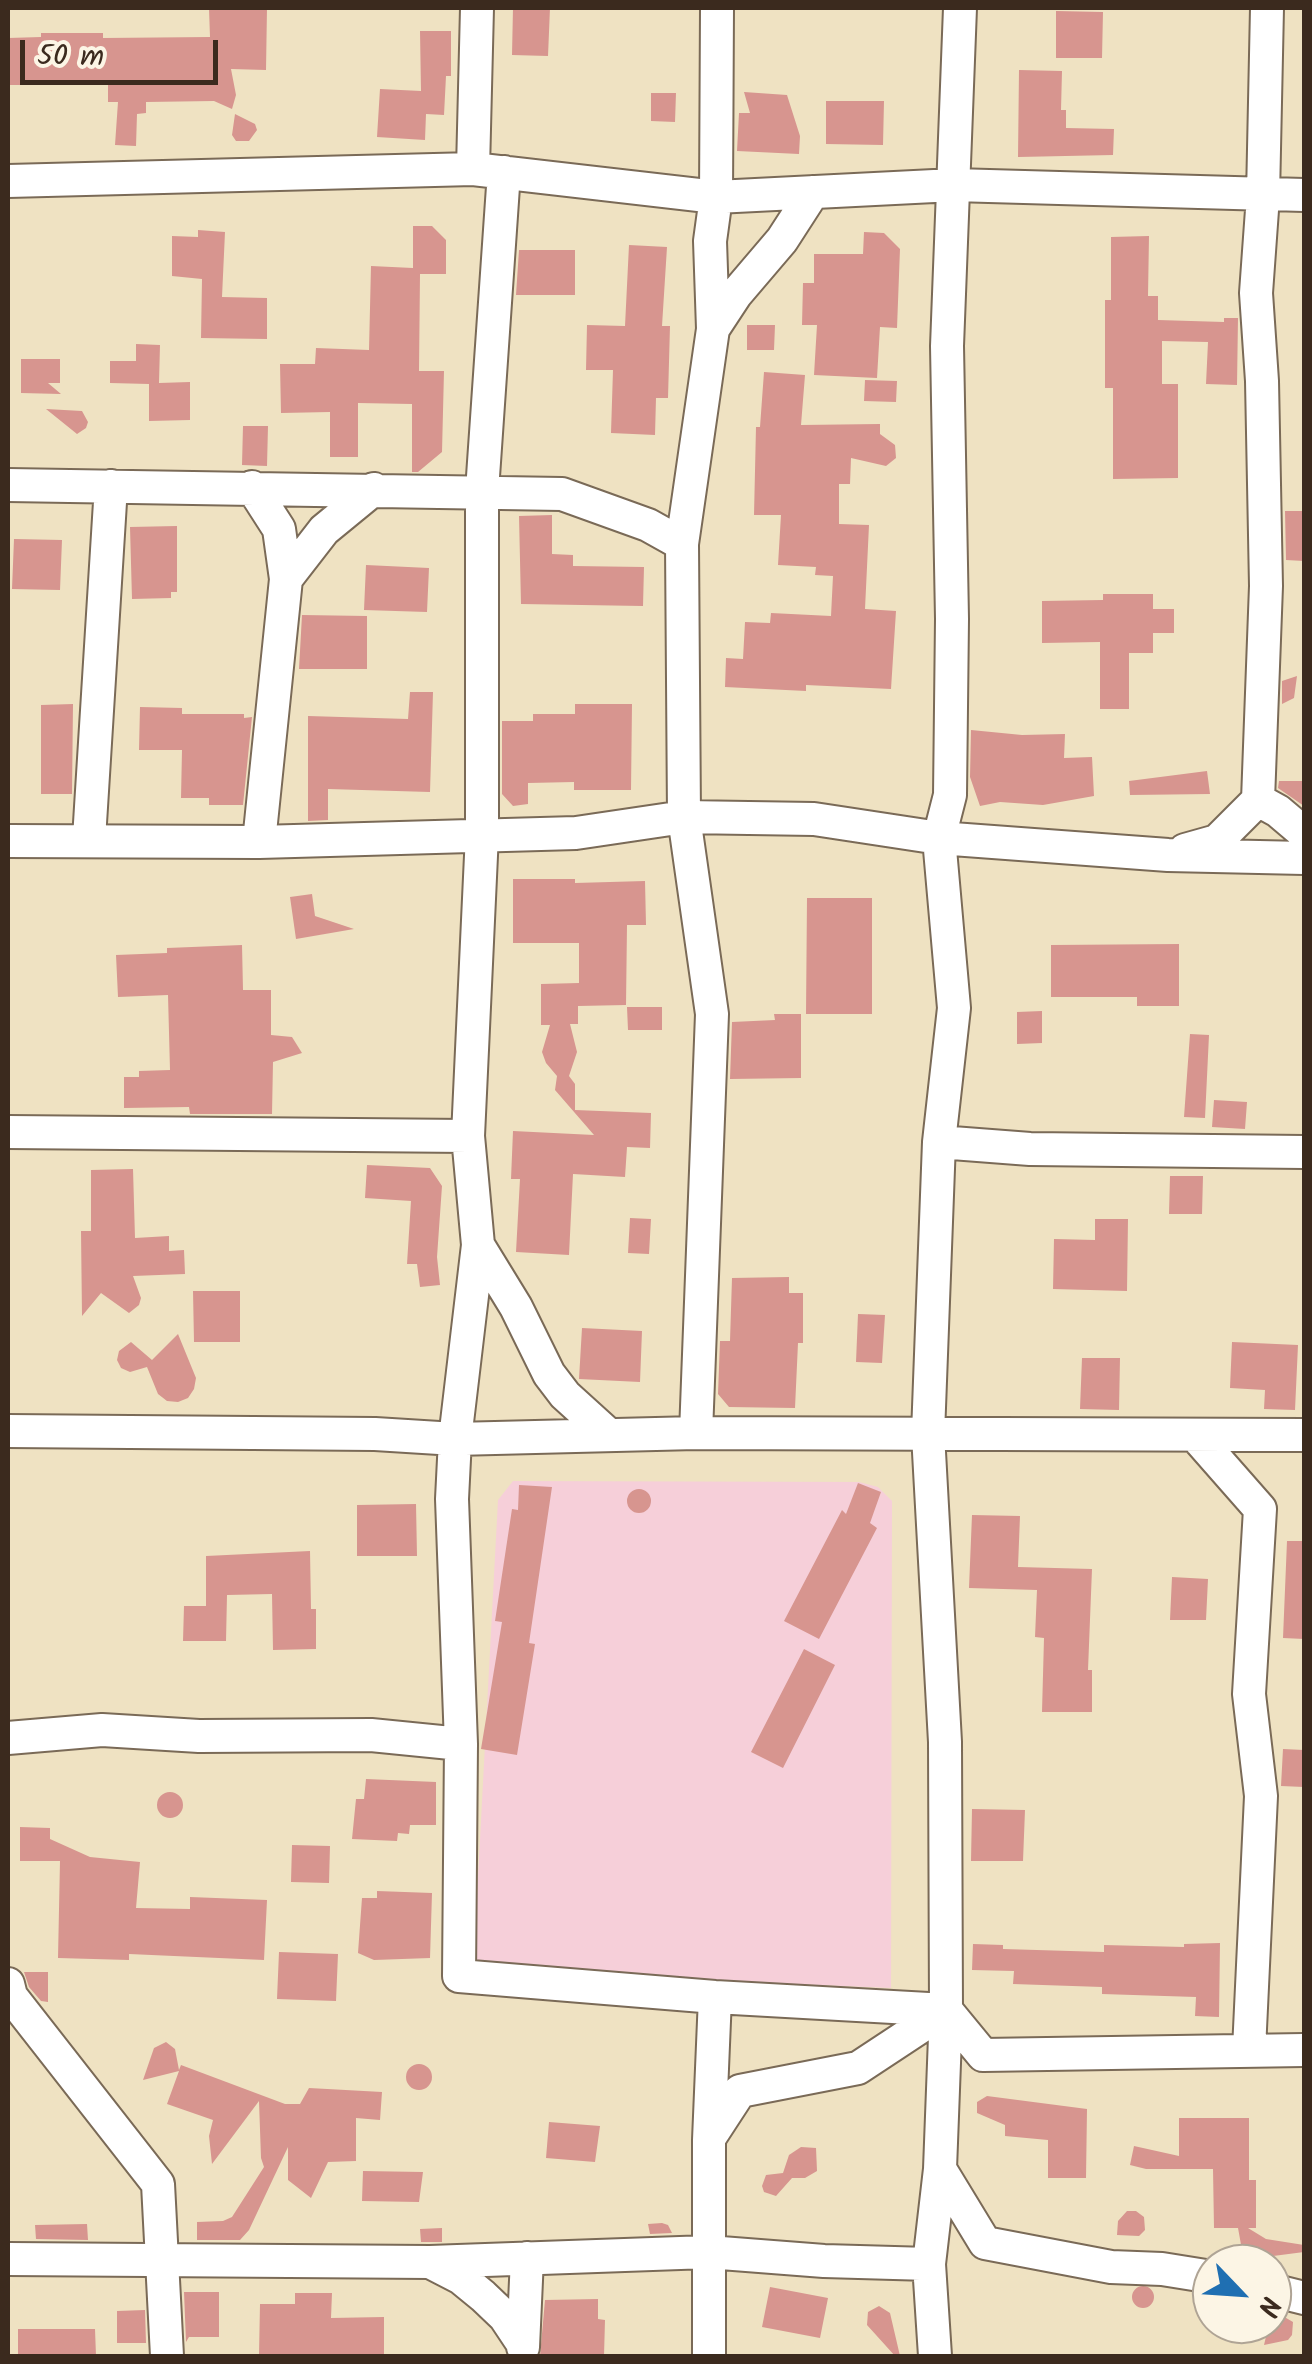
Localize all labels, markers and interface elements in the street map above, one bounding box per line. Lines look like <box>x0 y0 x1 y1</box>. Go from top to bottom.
scale bar <box>25 20 222 82</box>
text: 50 m <box>37 33 104 81</box>
north arrow <box>1192 2244 1292 2344</box>
text: N <box>1244 2289 1292 2324</box>

